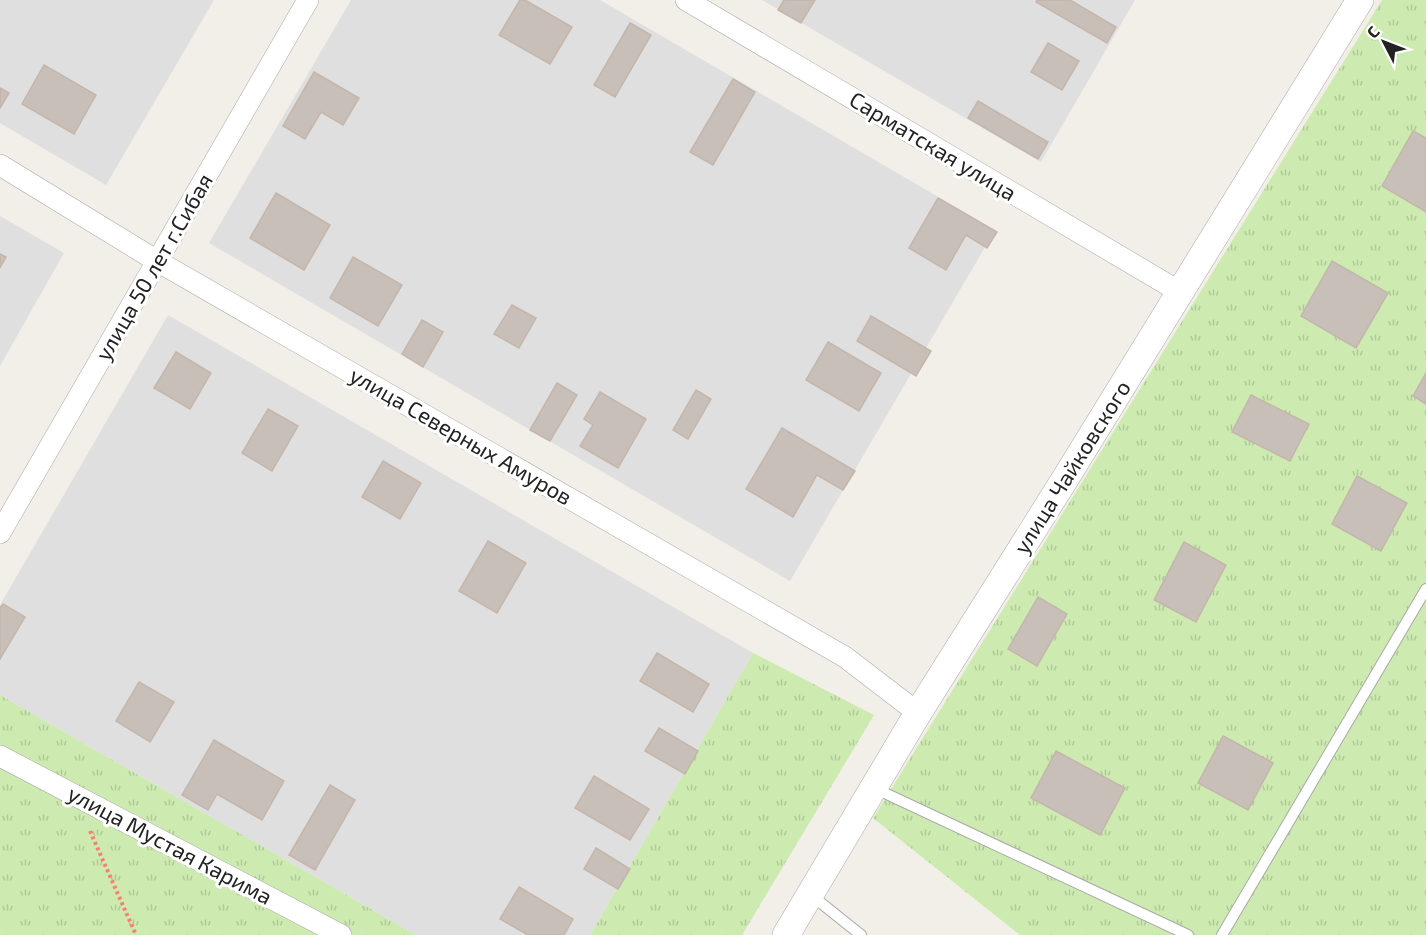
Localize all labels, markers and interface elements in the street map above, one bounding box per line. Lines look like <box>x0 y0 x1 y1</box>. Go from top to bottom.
north arrow <box>1354 12 1414 72</box>
text: С <box>1362 22 1383 41</box>
street label: Сарматская улица <box>845 85 1022 206</box>
street label: улица 50 лет г.Сибая <box>89 168 218 365</box>
street label: улица Северных Амуров <box>345 361 577 510</box>
street label: улица Чайковского <box>1007 375 1136 558</box>
street label: улица Мустая Карима <box>63 779 277 910</box>

